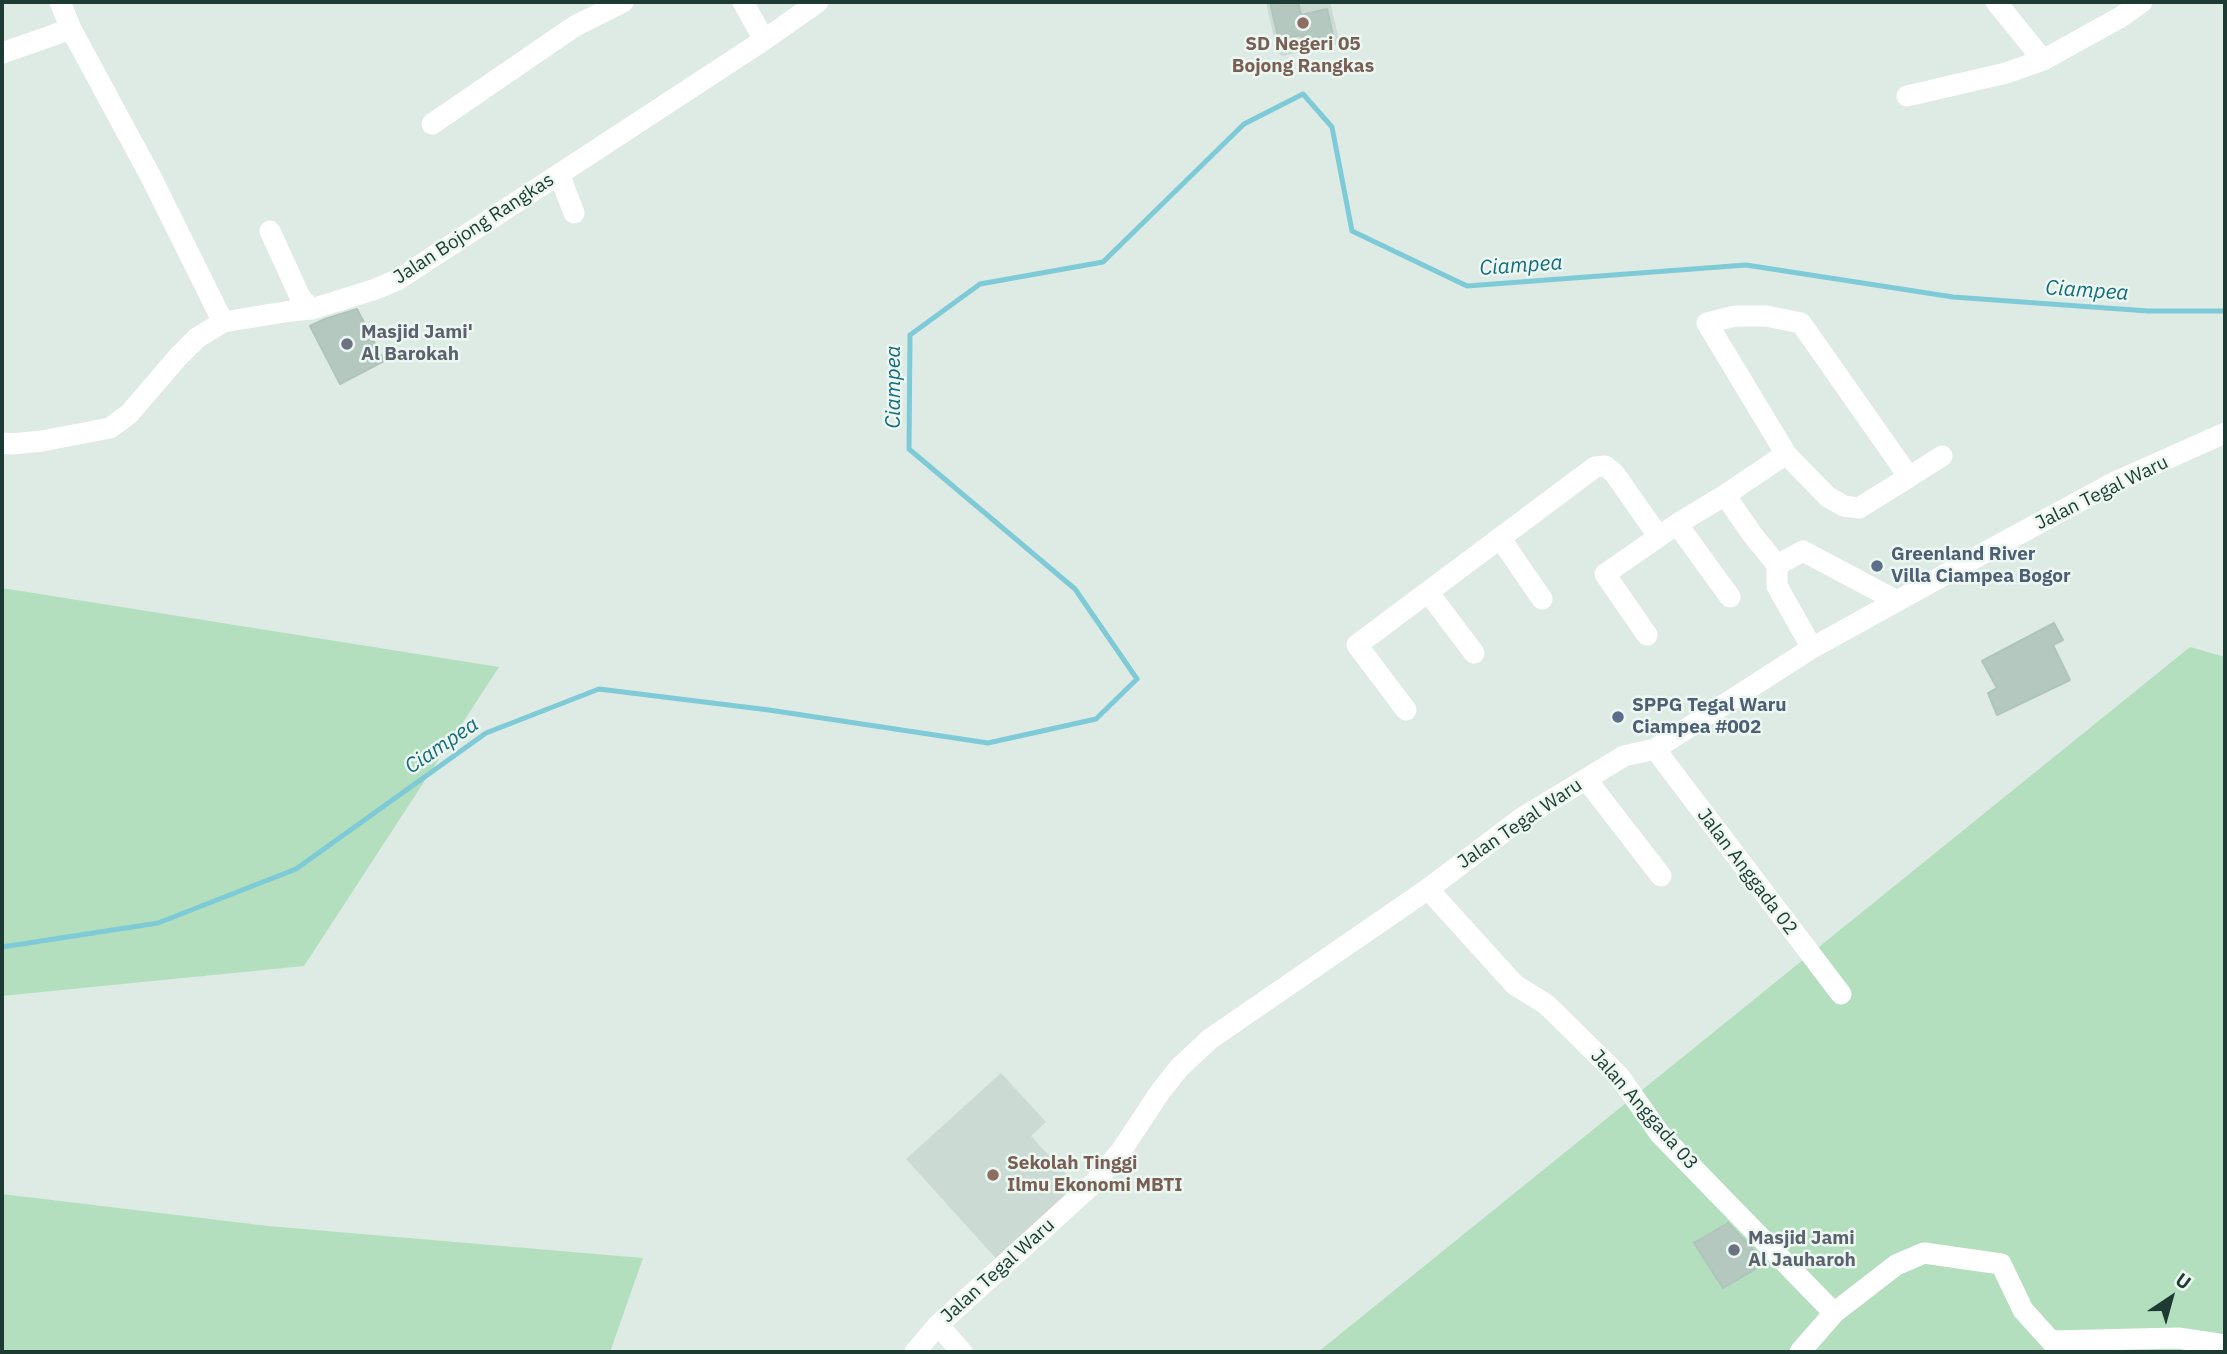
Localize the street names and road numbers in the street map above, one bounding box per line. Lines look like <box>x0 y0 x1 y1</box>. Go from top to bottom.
street label: Jalan Bojong Rangkas <box>390 169 558 289</box>
street label: Jalan Tegal Waru <box>2032 451 2172 535</box>
street label: Jalan Tegal Waru <box>1454 774 1586 874</box>
street label: Jalan Anggada 02 <box>1692 804 1802 940</box>
street label: Jalan Anggada 03 <box>1586 1045 1702 1175</box>
street label: Jalan Tegal Waru <box>937 1214 1059 1328</box>

